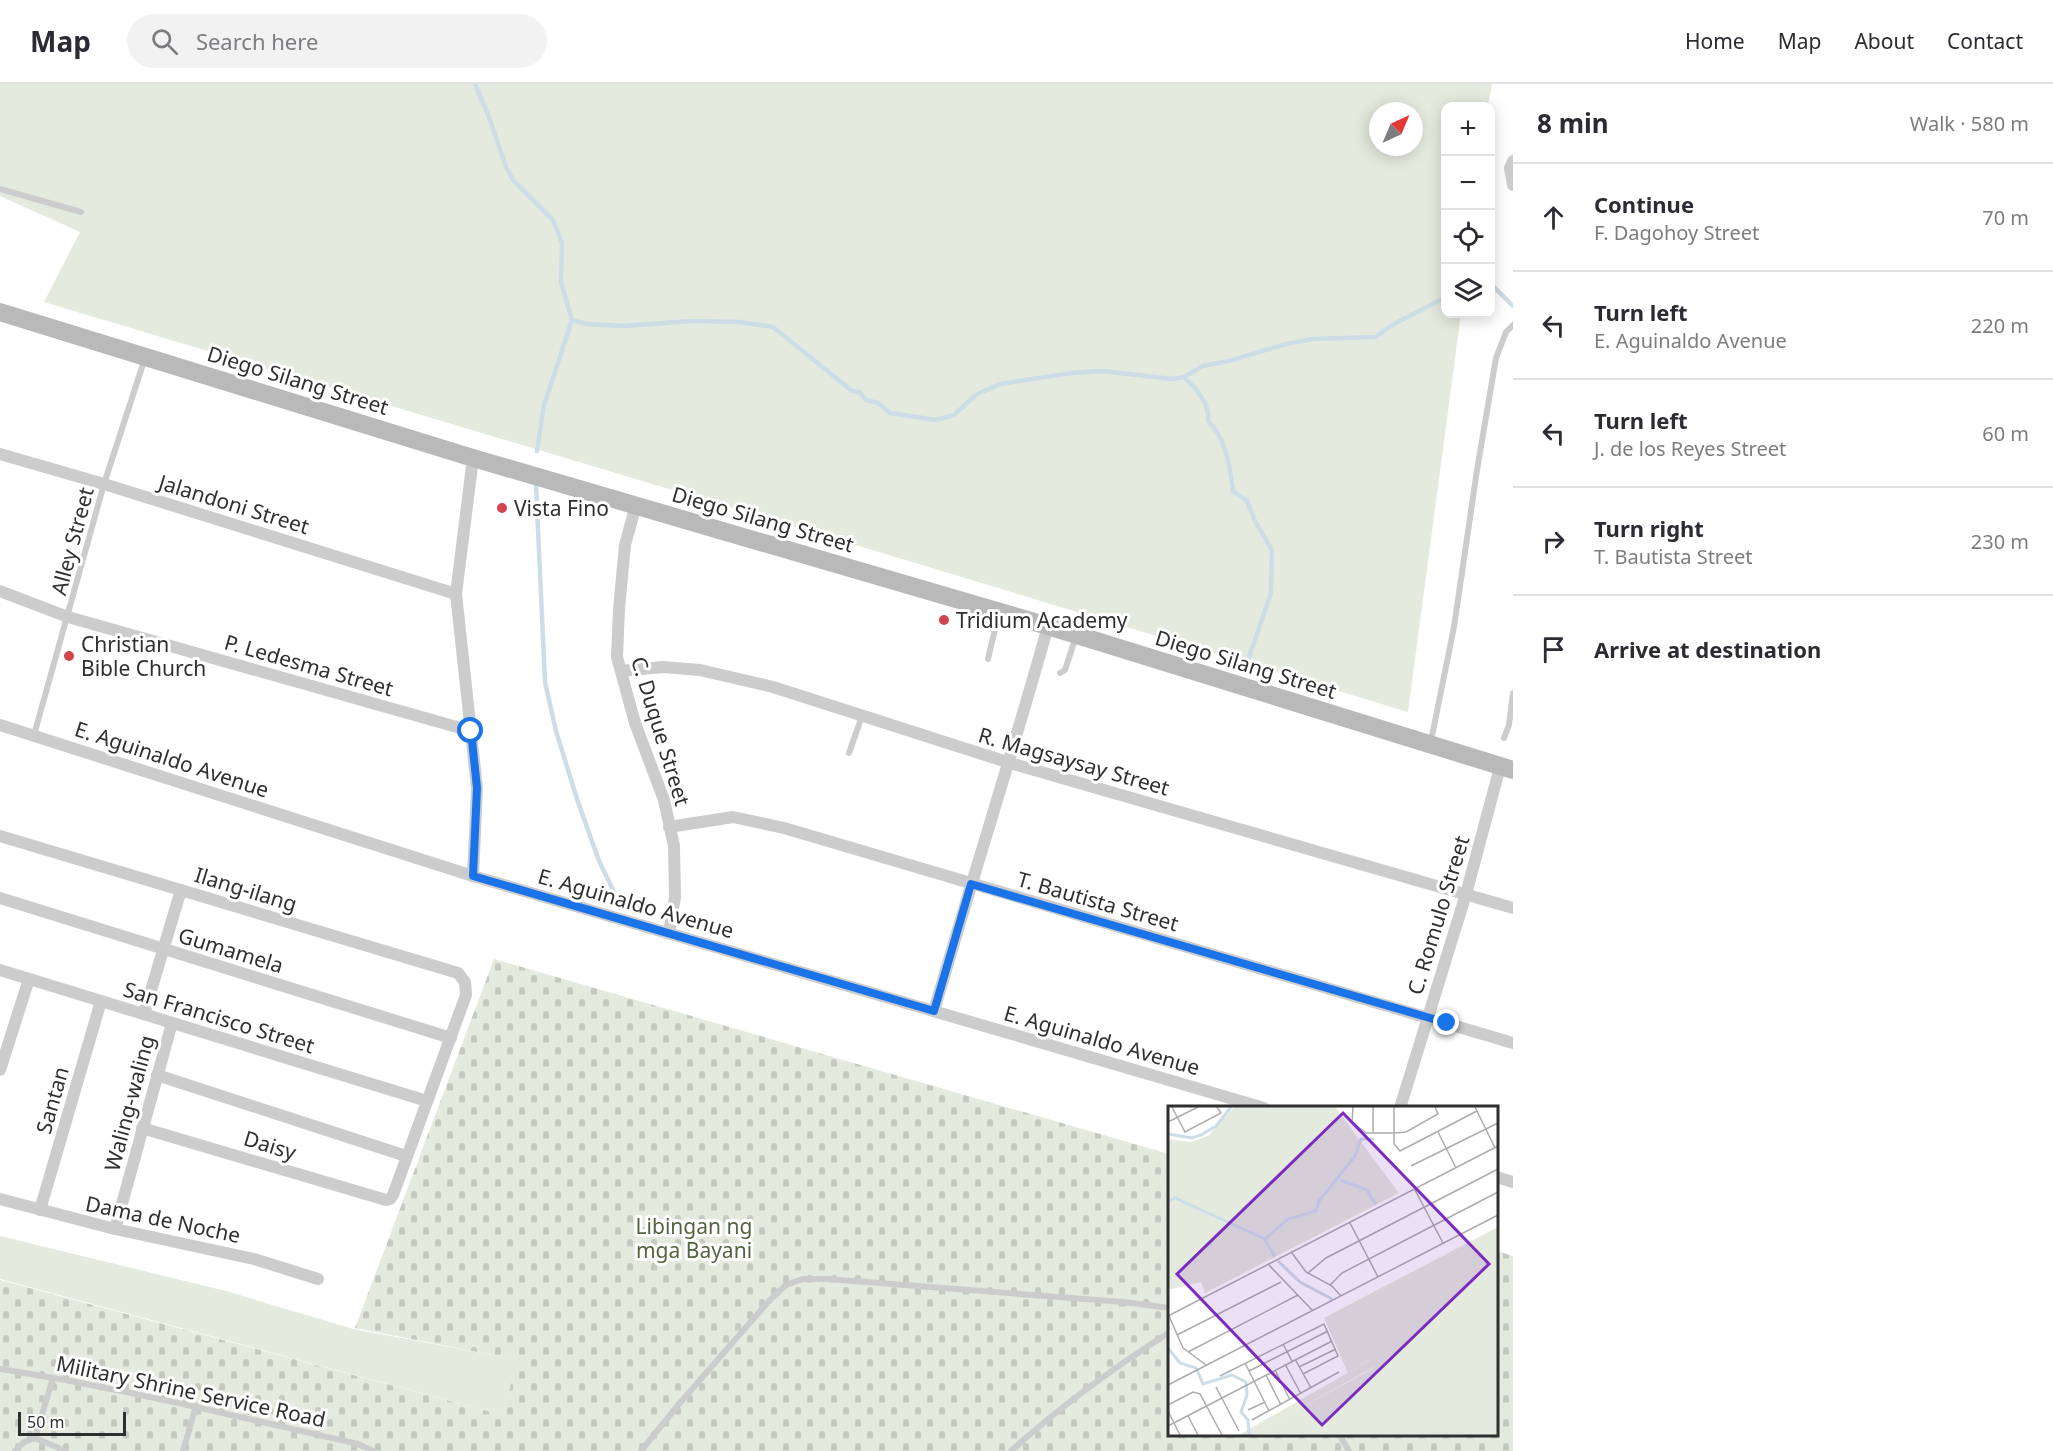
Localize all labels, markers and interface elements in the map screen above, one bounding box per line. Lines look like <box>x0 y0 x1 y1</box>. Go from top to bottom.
search box <box>127 14 547 68</box>
text: Map <box>30 22 91 60</box>
icon: search <box>148 25 181 58</box>
text: Search here <box>196 26 318 56</box>
text: Home <box>1685 27 1745 55</box>
text: Map <box>1778 27 1821 55</box>
text: About <box>1854 27 1914 55</box>
text: Contact <box>1947 27 2023 55</box>
north arrow <box>1369 102 1423 156</box>
map controls <box>1441 102 1495 318</box>
button: + <box>1441 102 1495 156</box>
text: 8 min <box>1537 105 1609 141</box>
text: Walk · 580 m <box>1910 110 2029 137</box>
button: − <box>1441 156 1495 210</box>
text: Continue <box>1594 189 1694 219</box>
icon: ahead <box>1537 201 1570 234</box>
text: 70 m <box>1982 204 2029 231</box>
button: locate <box>1441 210 1495 264</box>
text: F. Dagohoy Street <box>1594 219 1759 246</box>
button: layers <box>1441 264 1495 318</box>
text: Turn left <box>1594 297 1688 327</box>
icon: left <box>1537 309 1570 342</box>
text: 220 m <box>1971 312 2029 339</box>
text: E. Aguinaldo Avenue <box>1594 327 1787 354</box>
street label: Diego Silang Street <box>204 339 392 421</box>
text: Turn left <box>1594 405 1688 435</box>
icon: left <box>1537 417 1570 450</box>
text: 60 m <box>1982 420 2029 447</box>
text: J. de los Reyes Street <box>1594 435 1786 462</box>
street label: Jalandoni Street <box>153 467 313 540</box>
street label: Diego Silang Street <box>669 480 858 558</box>
street label: Alley Street <box>44 484 100 598</box>
place label: Vista Fino <box>514 494 609 522</box>
marker: Vista Fino <box>495 501 509 515</box>
text: Turn right <box>1594 513 1704 543</box>
icon: right <box>1537 525 1570 558</box>
text: 230 m <box>1971 528 2029 555</box>
text: T. Bautista Street <box>1594 543 1753 570</box>
place label: Tridium Academy <box>956 606 1128 634</box>
marker: Tridium Academy <box>937 613 951 627</box>
street label: Diego Silang Street <box>1152 623 1340 705</box>
street label: P. Ledesma Street <box>221 628 397 703</box>
place label: Christian Bible Church <box>81 630 206 682</box>
icon: arrive <box>1537 633 1570 666</box>
text: Arrive at destination <box>1594 634 1821 664</box>
marker: Christian Bible Church <box>62 649 76 663</box>
street label: C. Duque Street <box>625 653 697 809</box>
street label: E. Aguinaldo Avenue <box>71 714 273 804</box>
route start <box>457 717 483 743</box>
street label: R. Magsaysay Street <box>975 720 1173 802</box>
street label: C. Romulo Street <box>1400 832 1476 998</box>
street label: Ilang-ilang <box>191 860 301 918</box>
street label: E. Aguinaldo Avenue <box>535 862 737 944</box>
street label: T. Bautista Street <box>1014 865 1182 938</box>
street label: Gumamela <box>175 921 287 979</box>
street label: San Francisco Street <box>120 975 318 1059</box>
street label: E. Aguinaldo Avenue <box>1001 999 1203 1081</box>
route end <box>1433 1009 1459 1035</box>
street label: Waling-waling <box>97 1032 161 1174</box>
street label: Santan <box>29 1063 75 1137</box>
inset map <box>1168 1106 1498 1436</box>
street label: Daisy <box>240 1124 300 1166</box>
street label: Dama de Noche <box>83 1189 243 1249</box>
park label: Libingan ng mga Bayani <box>636 1212 752 1264</box>
street label: Military Shrine Service Road <box>54 1349 328 1433</box>
scale bar <box>18 1409 126 1436</box>
text: 50 m <box>27 1411 64 1433</box>

